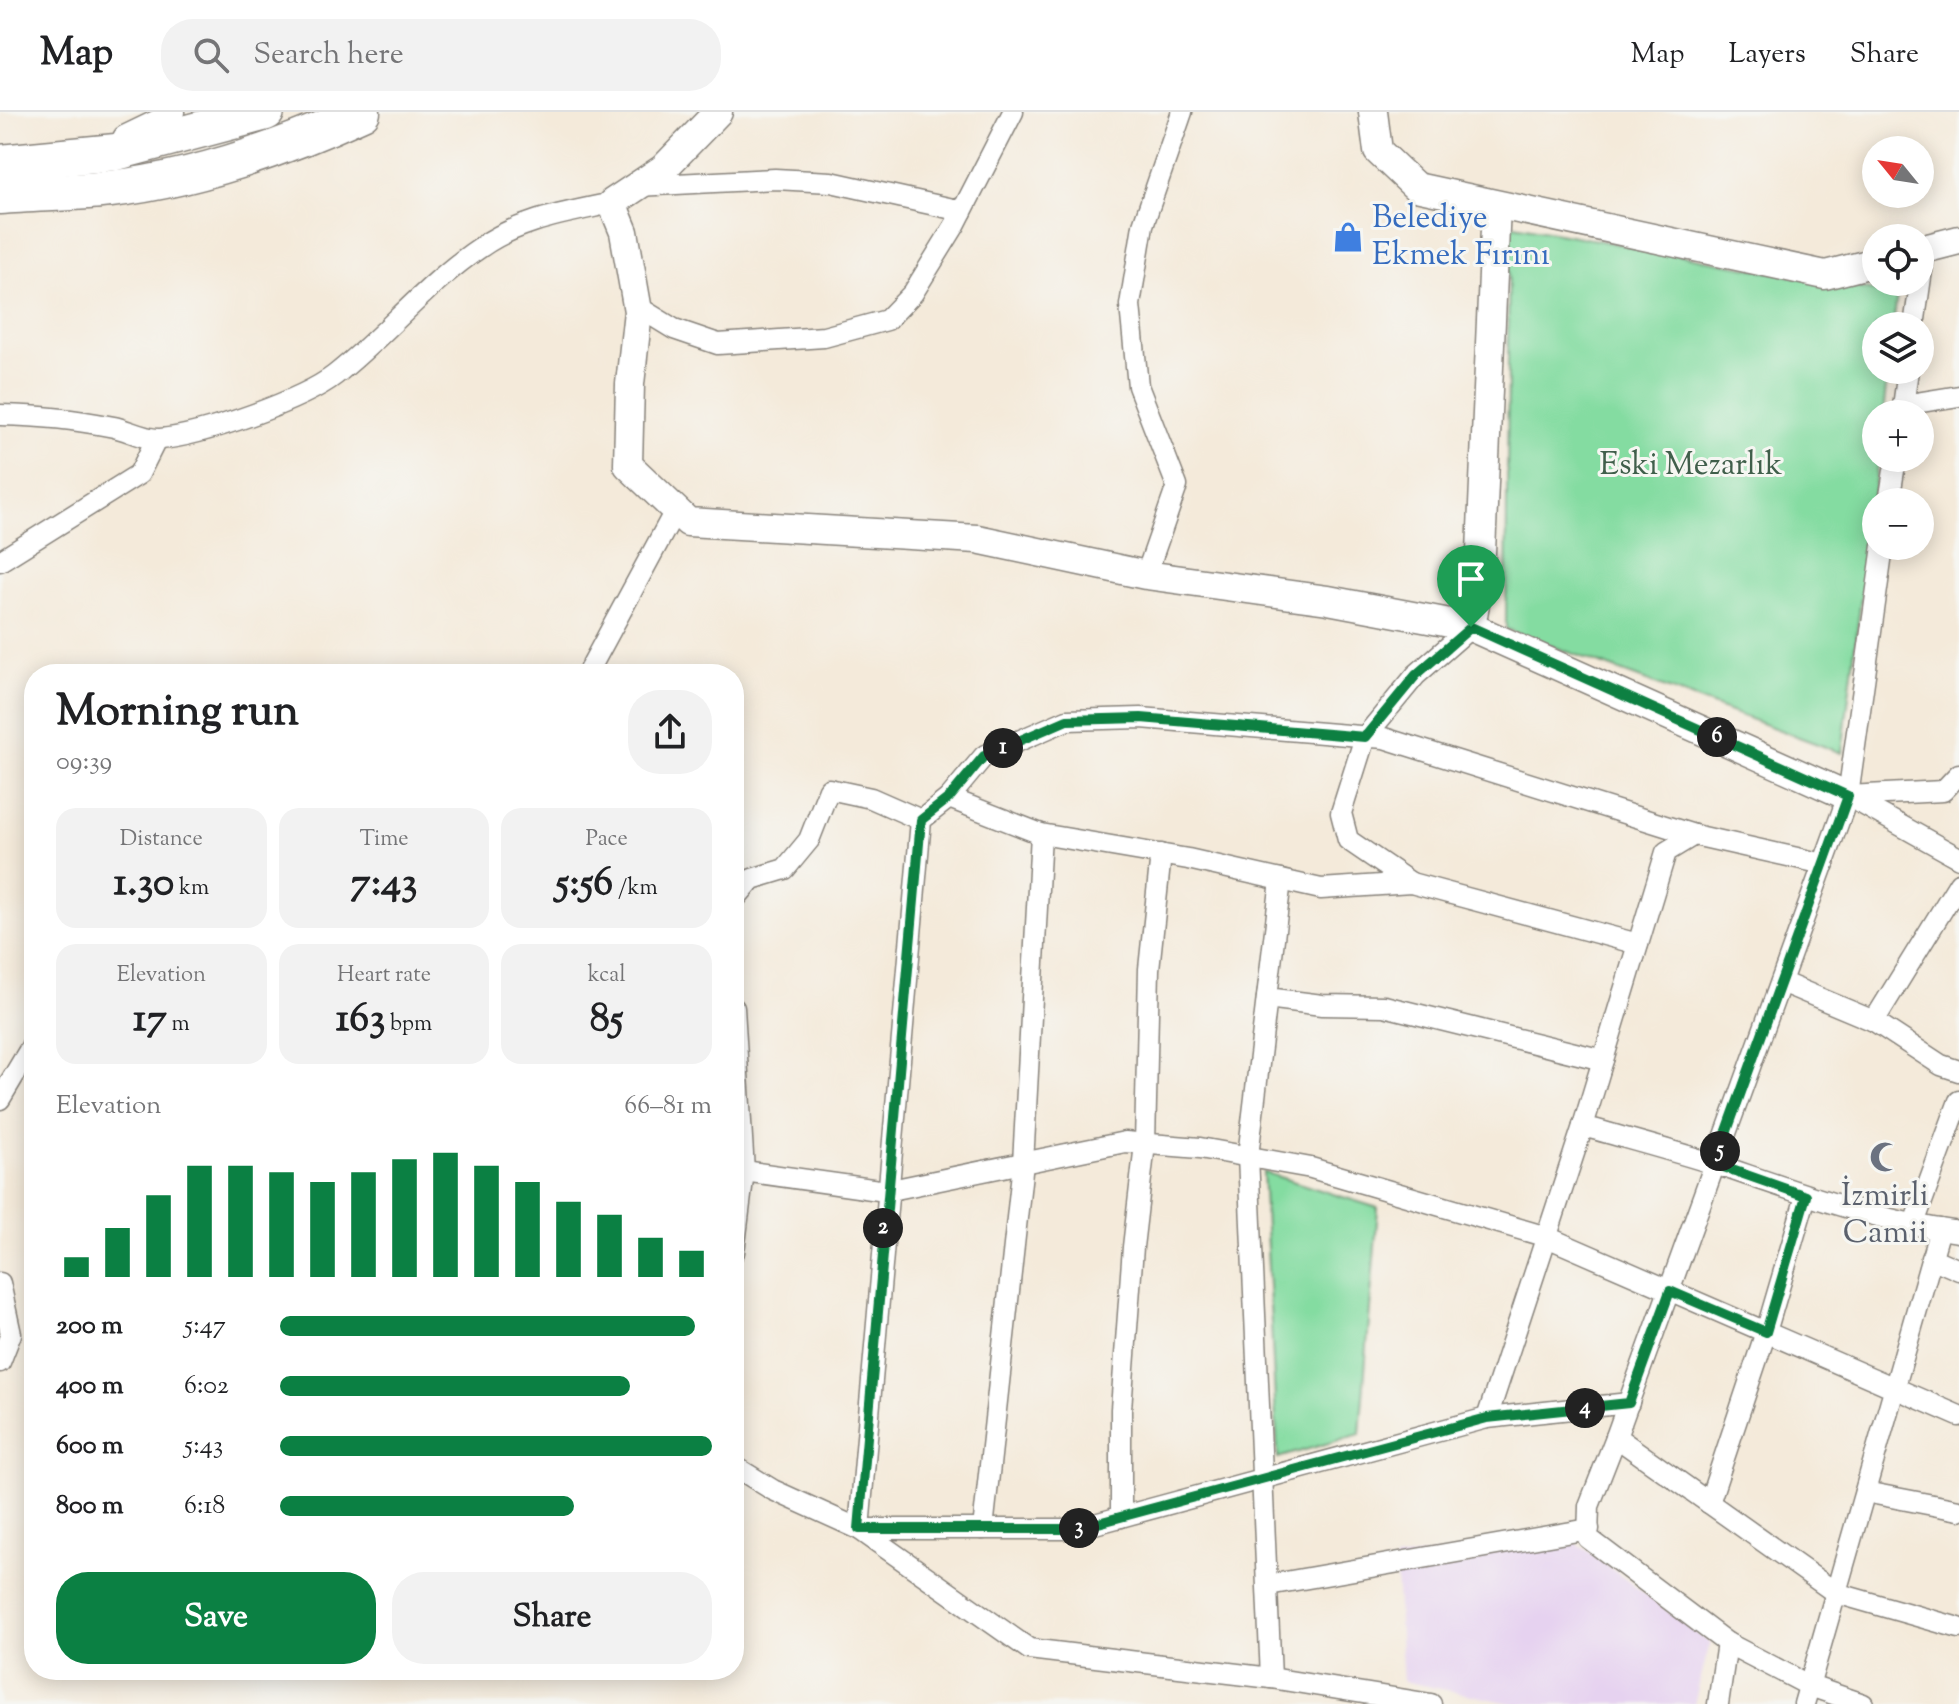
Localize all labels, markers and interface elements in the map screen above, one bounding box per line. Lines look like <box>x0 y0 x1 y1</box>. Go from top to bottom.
search box <box>161 19 721 91</box>
text: Map <box>40 28 113 82</box>
icon: search <box>189 33 233 77</box>
text: Search here <box>253 34 404 77</box>
text: Map <box>1631 35 1684 75</box>
text: Layers <box>1728 35 1806 75</box>
text: Share <box>1850 35 1919 75</box>
north arrow <box>1862 136 1934 208</box>
map controls <box>1862 136 1934 560</box>
place label: Belediye Ekmek Fırını <box>1372 196 1550 279</box>
shop icon: Belediye Ekmek Fırını <box>1331 220 1365 254</box>
button: locate <box>1862 224 1934 296</box>
button: layers <box>1862 312 1934 384</box>
button: + <box>1862 400 1934 472</box>
park label: Eski Mezarlık <box>1600 443 1782 489</box>
button: − <box>1862 488 1934 560</box>
pin <box>1437 545 1505 627</box>
icon: arrive <box>1449 557 1493 601</box>
text: Morning run <box>56 682 299 745</box>
button: share <box>628 690 712 774</box>
pin: 6 <box>1697 717 1737 757</box>
text: 6 <box>1712 721 1722 753</box>
pin: 1 <box>983 728 1023 768</box>
text: 1 <box>999 732 1007 764</box>
text: 09:39 <box>56 744 112 781</box>
text: Distance <box>120 824 203 856</box>
text: Time <box>360 824 408 856</box>
text: Pace <box>586 824 628 856</box>
text: 1.30 <box>114 856 174 913</box>
text: 7:43 <box>351 856 417 913</box>
text: 5:56 <box>556 856 613 913</box>
text: km <box>174 873 209 905</box>
text: /km <box>613 873 658 905</box>
text: Elevation <box>117 960 206 992</box>
text: Heart rate <box>337 960 431 992</box>
text: kcal <box>588 960 626 992</box>
text: 17 <box>133 992 167 1049</box>
text: 163 <box>336 992 385 1049</box>
text: 85 <box>590 992 624 1049</box>
text: m <box>167 1009 190 1041</box>
text: bpm <box>385 1009 432 1041</box>
text: Elevation <box>56 1088 161 1125</box>
text: 66–81 m <box>624 1088 712 1125</box>
pin: 5 <box>1700 1131 1740 1171</box>
text: 5 <box>1716 1135 1724 1167</box>
mosque icon: İzmirli Camii <box>1868 1140 1902 1174</box>
place label: İzmirli Camii <box>1841 1174 1929 1257</box>
pin: 2 <box>863 1208 903 1248</box>
text: 2 <box>878 1212 888 1244</box>
text: 200 m <box>56 1308 123 1345</box>
text: 5:47 <box>184 1308 226 1345</box>
text: 400 m <box>56 1368 123 1405</box>
text: 6:02 <box>184 1368 229 1405</box>
pin: 4 <box>1565 1388 1605 1428</box>
text: 4 <box>1579 1392 1591 1424</box>
text: 600 m <box>56 1428 123 1465</box>
text: 5:43 <box>184 1428 223 1465</box>
text: 800 m <box>56 1488 124 1525</box>
text: 6:18 <box>184 1488 225 1525</box>
pin: 3 <box>1059 1508 1099 1548</box>
text: 3 <box>1075 1512 1083 1544</box>
button: Save <box>56 1572 376 1664</box>
button: Share <box>392 1572 712 1664</box>

